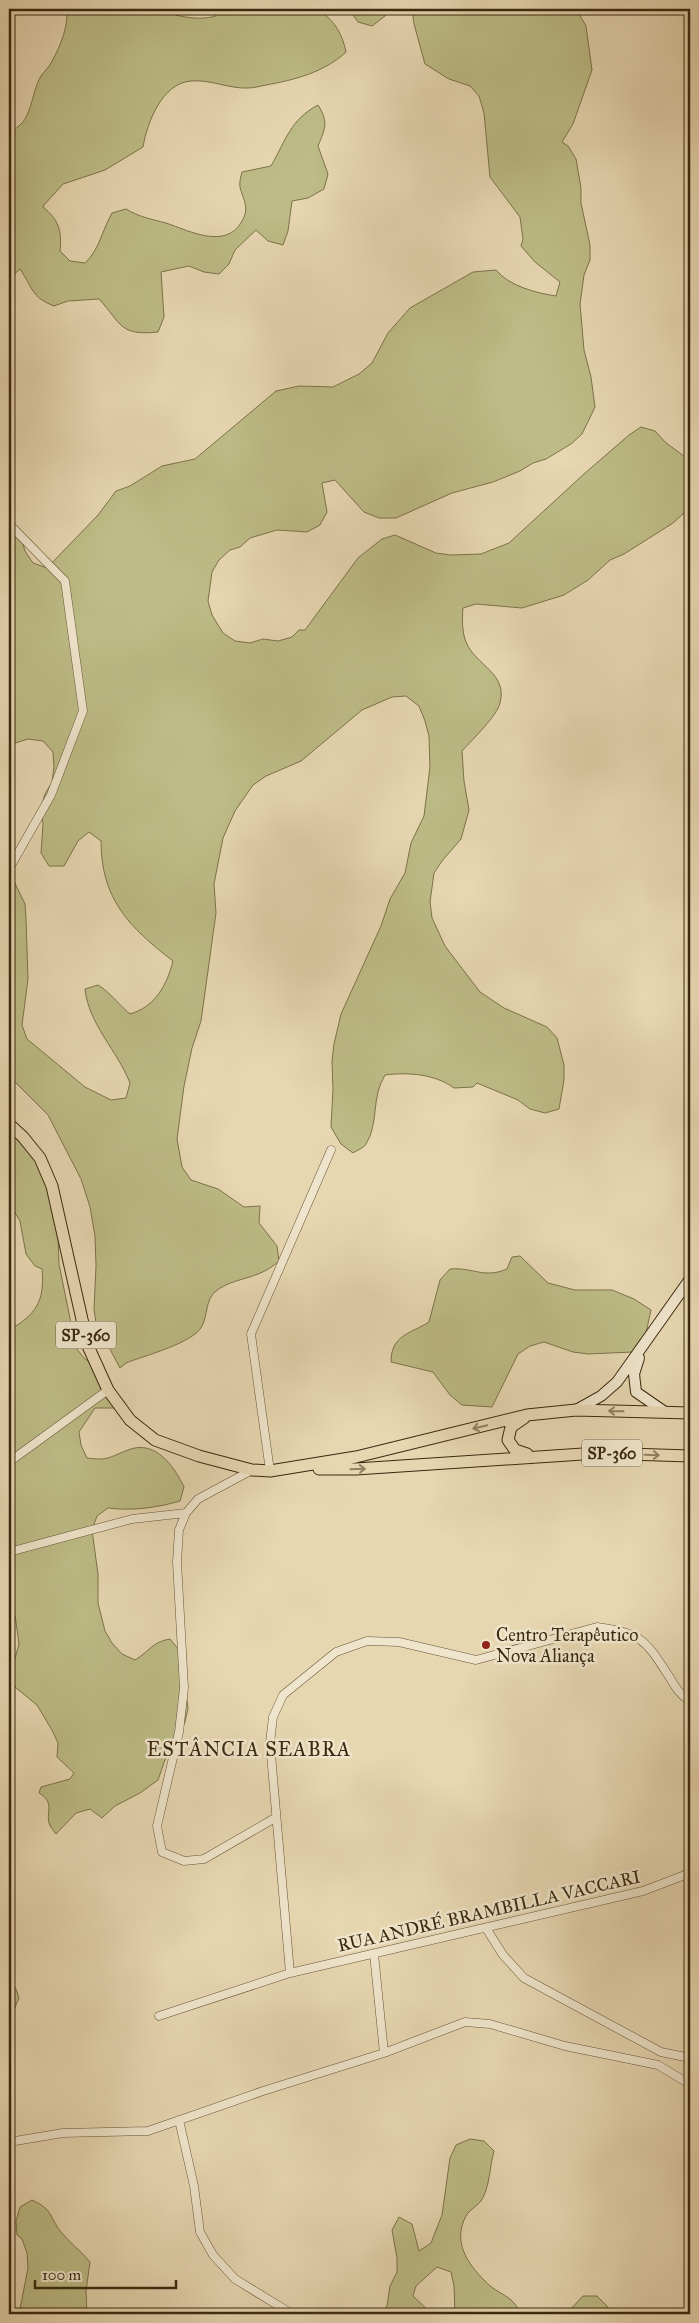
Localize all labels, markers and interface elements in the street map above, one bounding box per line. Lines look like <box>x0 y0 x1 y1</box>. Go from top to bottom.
road number: SP-360 <box>56 1322 116 1348</box>
one-way arrow <box>609 1406 625 1416</box>
one-way arrow <box>472 1422 488 1432</box>
road number: SP-360 <box>582 1440 642 1466</box>
one-way arrow <box>644 1450 660 1460</box>
one-way arrow <box>350 1464 366 1474</box>
place label: Centro Terapêutico Nova Aliança <box>496 1624 638 1667</box>
marker: Centro Terapêutico Nova Aliança <box>480 1639 492 1651</box>
district label: ESTÂNCIA SEABRA <box>147 1736 351 1761</box>
street label: RUA ANDRÉ BRAMBILLA VACCARI <box>335 1863 643 1957</box>
scale bar <box>35 2258 176 2290</box>
text: 100 m <box>42 2266 82 2284</box>

